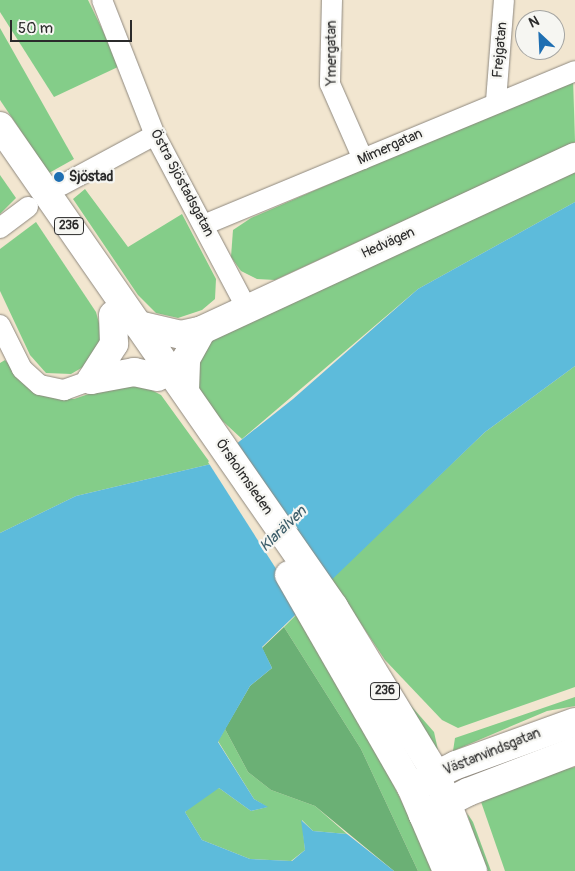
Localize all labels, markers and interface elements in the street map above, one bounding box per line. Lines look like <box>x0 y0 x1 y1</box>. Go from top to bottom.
scale bar <box>12 10 135 42</box>
north arrow <box>515 10 565 60</box>
text: N <box>526 12 542 32</box>
text: 50 m <box>18 19 53 38</box>
street label: Ymergatan <box>324 20 340 86</box>
street label: Frejgatan <box>489 21 511 79</box>
street label: Mimergatan <box>355 125 425 169</box>
street label: Östra Sjöstadsgatan <box>147 126 217 240</box>
place label: Sjöstad <box>69 169 113 185</box>
marker: Sjöstad <box>53 171 65 183</box>
road number: 236 <box>53 217 85 236</box>
street label: Hedvägen <box>359 224 417 262</box>
street label: Örsholmsleden <box>212 436 276 518</box>
water label: Klarälven <box>256 502 310 556</box>
road number: 236 <box>369 681 401 700</box>
street label: Västanvindsgatan <box>441 725 543 779</box>

